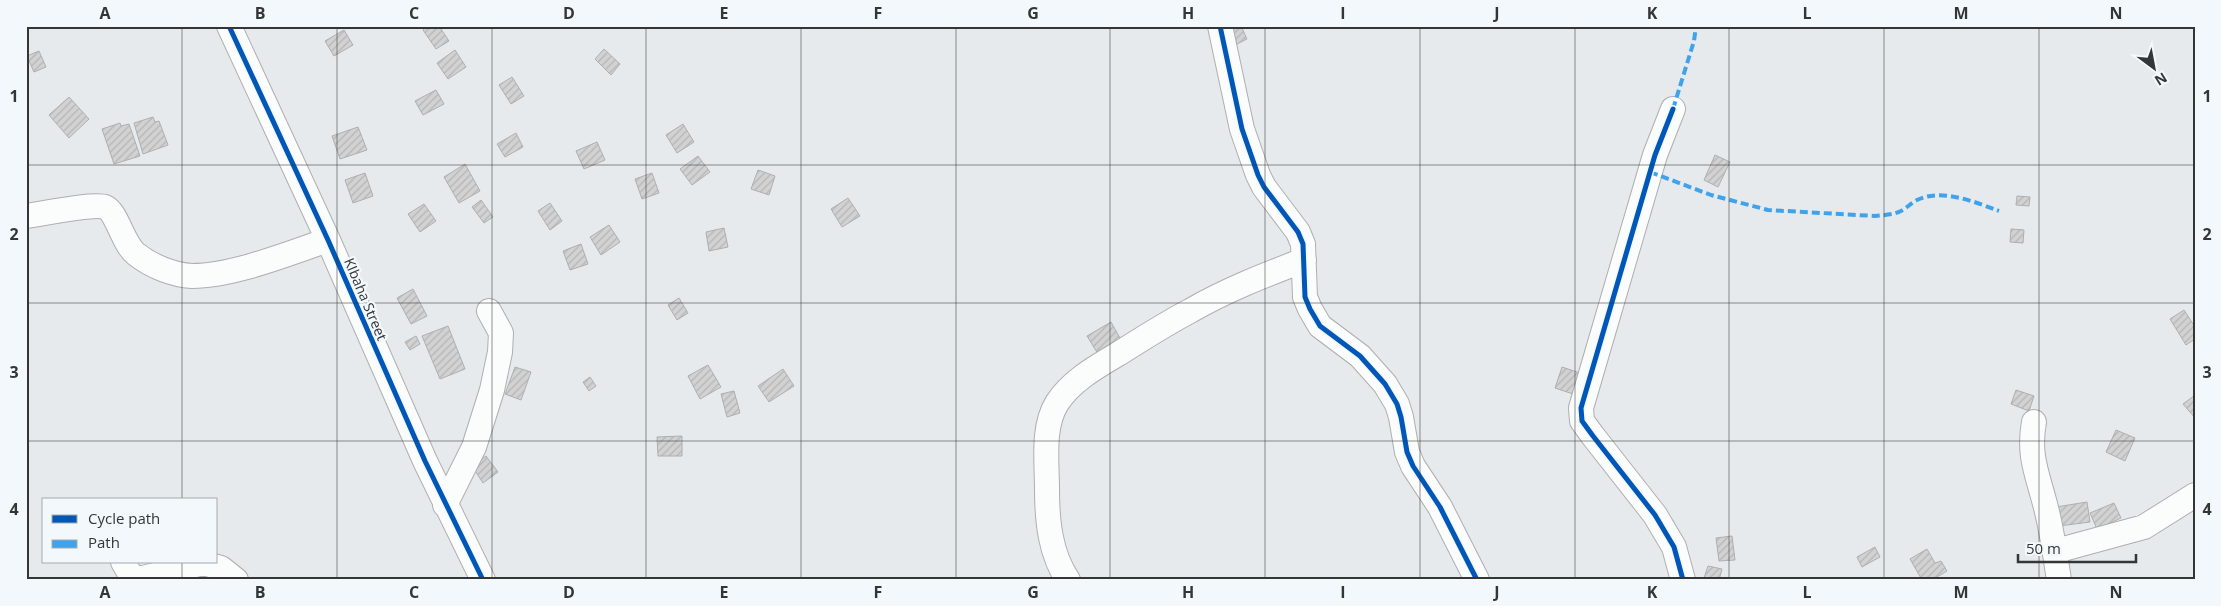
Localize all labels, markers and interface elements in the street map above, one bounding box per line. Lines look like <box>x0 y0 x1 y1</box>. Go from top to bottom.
text: A <box>99 2 111 24</box>
text: B <box>255 2 265 24</box>
text: C <box>409 2 419 24</box>
text: D <box>563 2 575 24</box>
text: E <box>720 2 729 24</box>
text: F <box>874 2 882 24</box>
text: G <box>1027 2 1039 24</box>
text: H <box>1182 2 1194 24</box>
text: I <box>1340 2 1346 24</box>
text: J <box>1492 2 1500 24</box>
text: K <box>1647 2 1658 24</box>
text: L <box>1802 2 1812 24</box>
text: M <box>1953 2 1969 24</box>
text: N <box>2109 2 2123 24</box>
north arrow <box>2128 42 2178 92</box>
text: N <box>2151 68 2171 91</box>
text: 1 <box>9 85 19 107</box>
text: 1 <box>2202 85 2212 107</box>
text: 2 <box>9 223 19 245</box>
text: 2 <box>2202 223 2212 245</box>
street label: KIbaha Street <box>340 255 392 343</box>
text: 3 <box>9 361 19 383</box>
text: 3 <box>2202 361 2212 383</box>
text: 4 <box>9 498 19 520</box>
legend <box>42 498 218 564</box>
text: 4 <box>2202 498 2212 520</box>
text: Cycle path <box>88 508 160 528</box>
scale bar <box>2018 531 2136 563</box>
text: Path <box>88 532 120 552</box>
text: 50 m <box>2026 538 2061 558</box>
text: A <box>99 581 111 603</box>
text: B <box>255 581 265 603</box>
text: C <box>409 581 419 603</box>
text: D <box>563 581 575 603</box>
text: E <box>720 581 729 603</box>
text: F <box>874 581 882 603</box>
text: G <box>1027 581 1039 603</box>
text: H <box>1182 581 1194 603</box>
text: I <box>1340 581 1346 603</box>
text: J <box>1492 581 1500 603</box>
text: K <box>1647 581 1658 603</box>
text: L <box>1802 581 1812 603</box>
text: M <box>1953 581 1969 603</box>
text: N <box>2109 581 2123 603</box>

